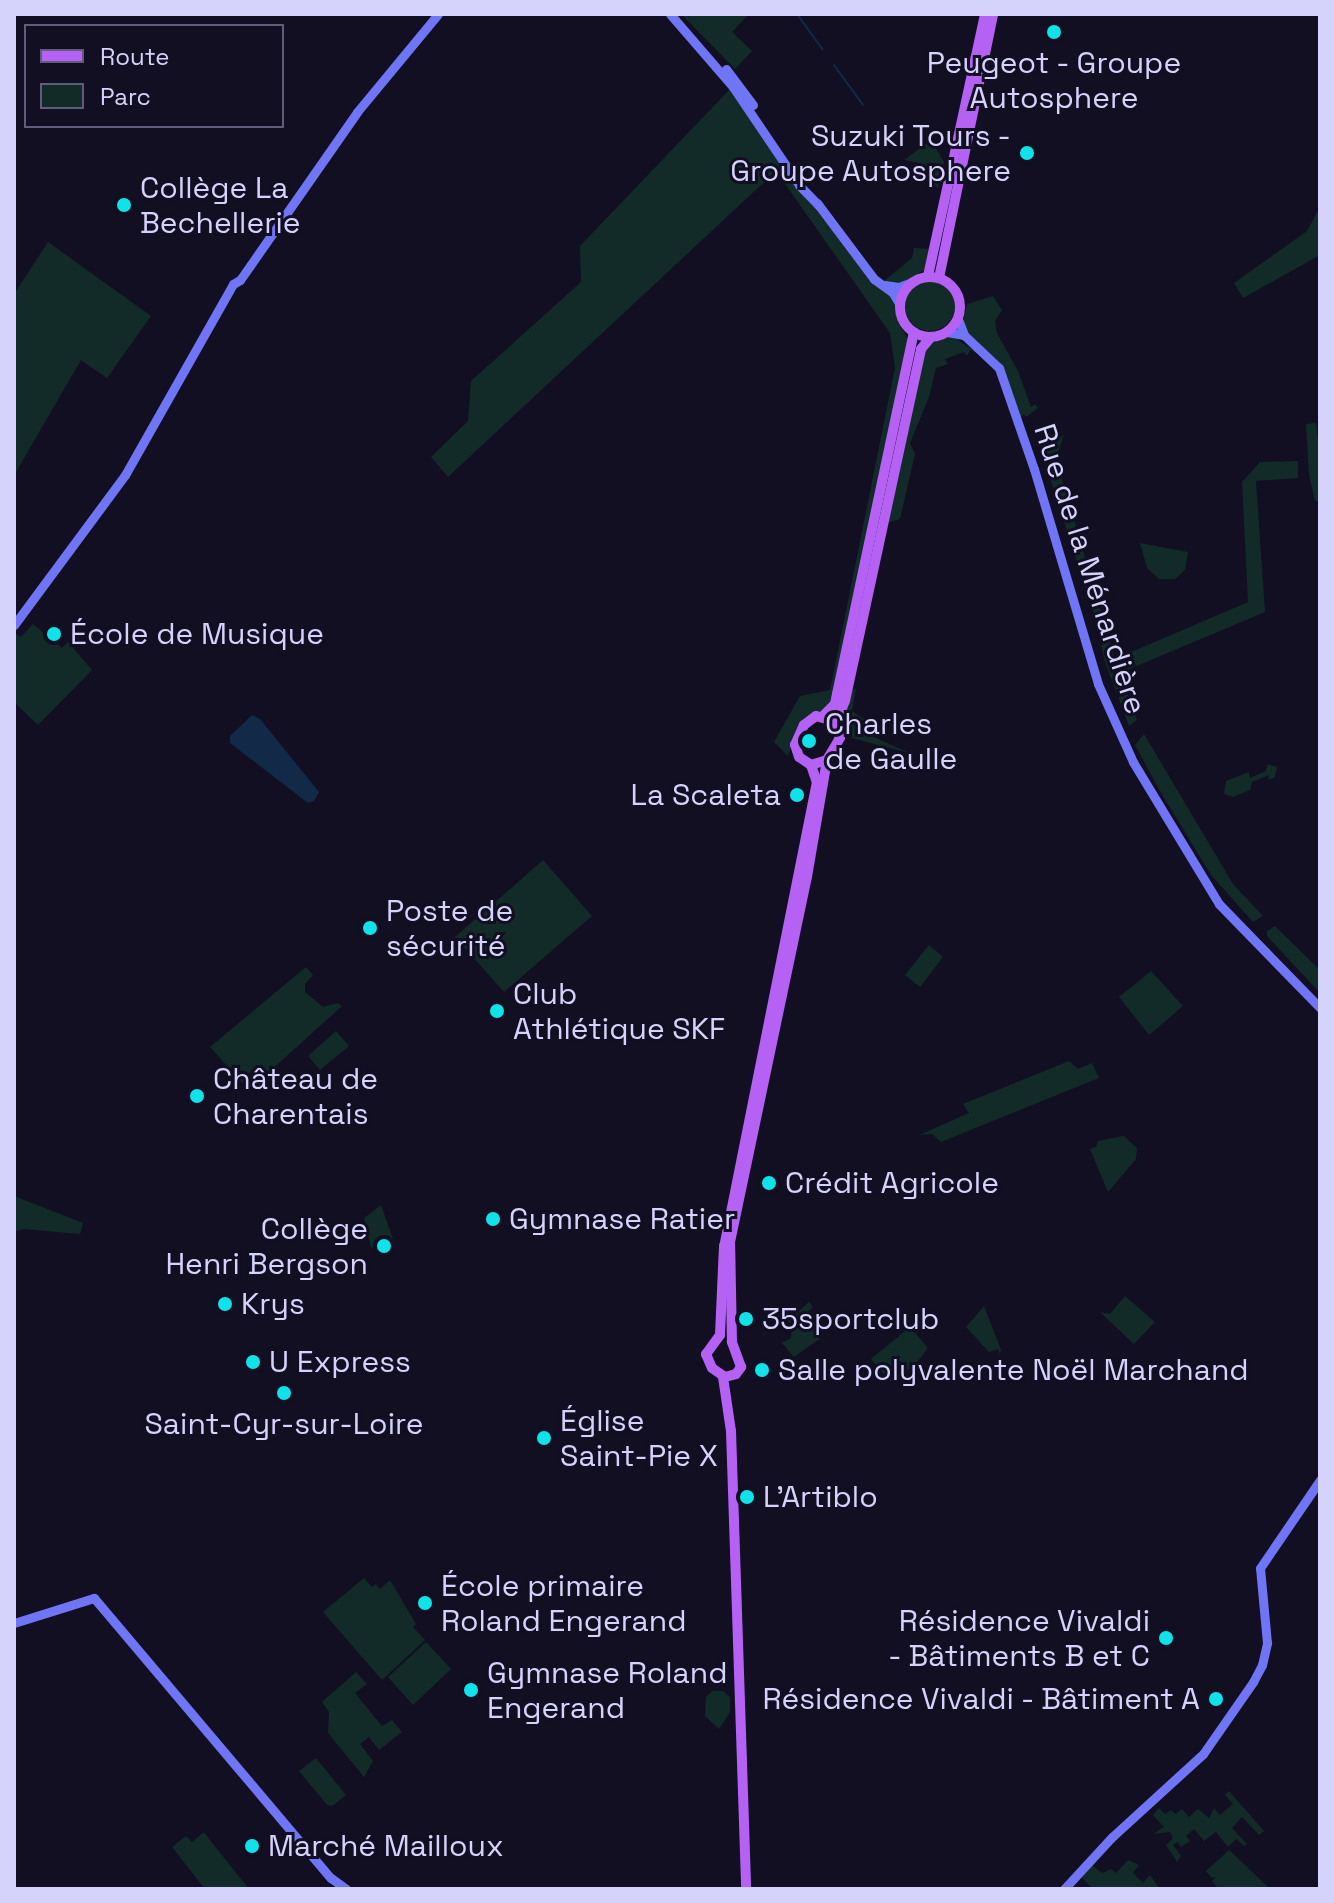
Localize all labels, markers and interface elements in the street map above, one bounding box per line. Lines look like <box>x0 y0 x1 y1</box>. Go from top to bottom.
marker: Peugeot - Groupe Autosphere <box>1045 23 1063 41</box>
legend <box>24 24 284 128</box>
text: Route <box>100 41 169 72</box>
place label: Peugeot - Groupe Autosphere <box>926 45 1182 116</box>
text: Parc <box>100 81 151 112</box>
place label: Suzuki Tours - Groupe Autosphere <box>730 118 1011 188</box>
marker: Suzuki Tours - Groupe Autosphere <box>1018 144 1036 162</box>
place label: Collège La Bechellerie <box>140 170 301 240</box>
marker: Collège La Bechellerie <box>115 196 133 214</box>
street label: Rue de la Ménardière <box>1026 419 1154 719</box>
place label: École de Musique <box>70 616 324 652</box>
marker: École de Musique <box>45 625 63 643</box>
place label: Charles de Gaulle <box>825 706 957 776</box>
marker: Charles de Gaulle <box>800 732 818 750</box>
place label: La Scaleta <box>631 777 781 813</box>
marker: La Scaleta <box>788 786 806 804</box>
place label: Poste de sécurité <box>386 893 513 964</box>
marker: Poste de sécurité <box>361 919 379 937</box>
place label: Club Athlétique SKF <box>513 976 725 1046</box>
marker: Club Athlétique SKF <box>488 1002 506 1020</box>
place label: Château de Charentais <box>213 1061 378 1132</box>
marker: Château de Charentais <box>188 1087 206 1105</box>
place label: Crédit Agricole <box>785 1165 999 1201</box>
marker: Crédit Agricole <box>760 1174 778 1192</box>
place label: Gymnase Ratier <box>509 1201 735 1237</box>
marker: Gymnase Ratier <box>484 1210 502 1228</box>
place label: Collège Henri Bergson <box>165 1211 368 1282</box>
marker: Collège Henri Bergson <box>375 1237 393 1255</box>
place label: Krys <box>241 1286 305 1322</box>
marker: Krys <box>216 1295 234 1313</box>
place label: 35sportclub <box>762 1301 939 1337</box>
marker: 35sportclub <box>737 1310 755 1328</box>
place label: U Express <box>269 1344 411 1380</box>
place label: Salle polyvalente Noël Marchand <box>778 1352 1249 1388</box>
marker: U Express <box>244 1353 262 1371</box>
marker: Salle polyvalente Noël Marchand <box>753 1361 771 1379</box>
marker: Saint-Cyr-sur-Loire <box>275 1384 293 1402</box>
place label: Église Saint-Pie X <box>560 1403 718 1474</box>
place label: Saint-Cyr-sur-Loire <box>144 1406 424 1442</box>
marker: Église Saint-Pie X <box>535 1429 553 1447</box>
place label: L’Artiblo <box>763 1479 878 1515</box>
marker: L’Artiblo <box>738 1488 756 1506</box>
place label: École primaire Roland Engerand <box>441 1568 687 1638</box>
marker: École primaire Roland Engerand <box>416 1594 434 1612</box>
place label: Résidence Vivaldi - Bâtiments B et C <box>887 1603 1150 1674</box>
marker: Résidence Vivaldi - Bâtiments B et C <box>1157 1629 1175 1647</box>
place label: Gymnase Roland Engerand <box>487 1655 728 1726</box>
marker: Gymnase Roland Engerand <box>462 1681 480 1699</box>
place label: Résidence Vivaldi - Bâtiment A <box>760 1681 1200 1717</box>
marker: Résidence Vivaldi - Bâtiment A <box>1207 1690 1225 1708</box>
place label: Marché Mailloux <box>268 1828 504 1864</box>
marker: Marché Mailloux <box>243 1837 261 1855</box>

